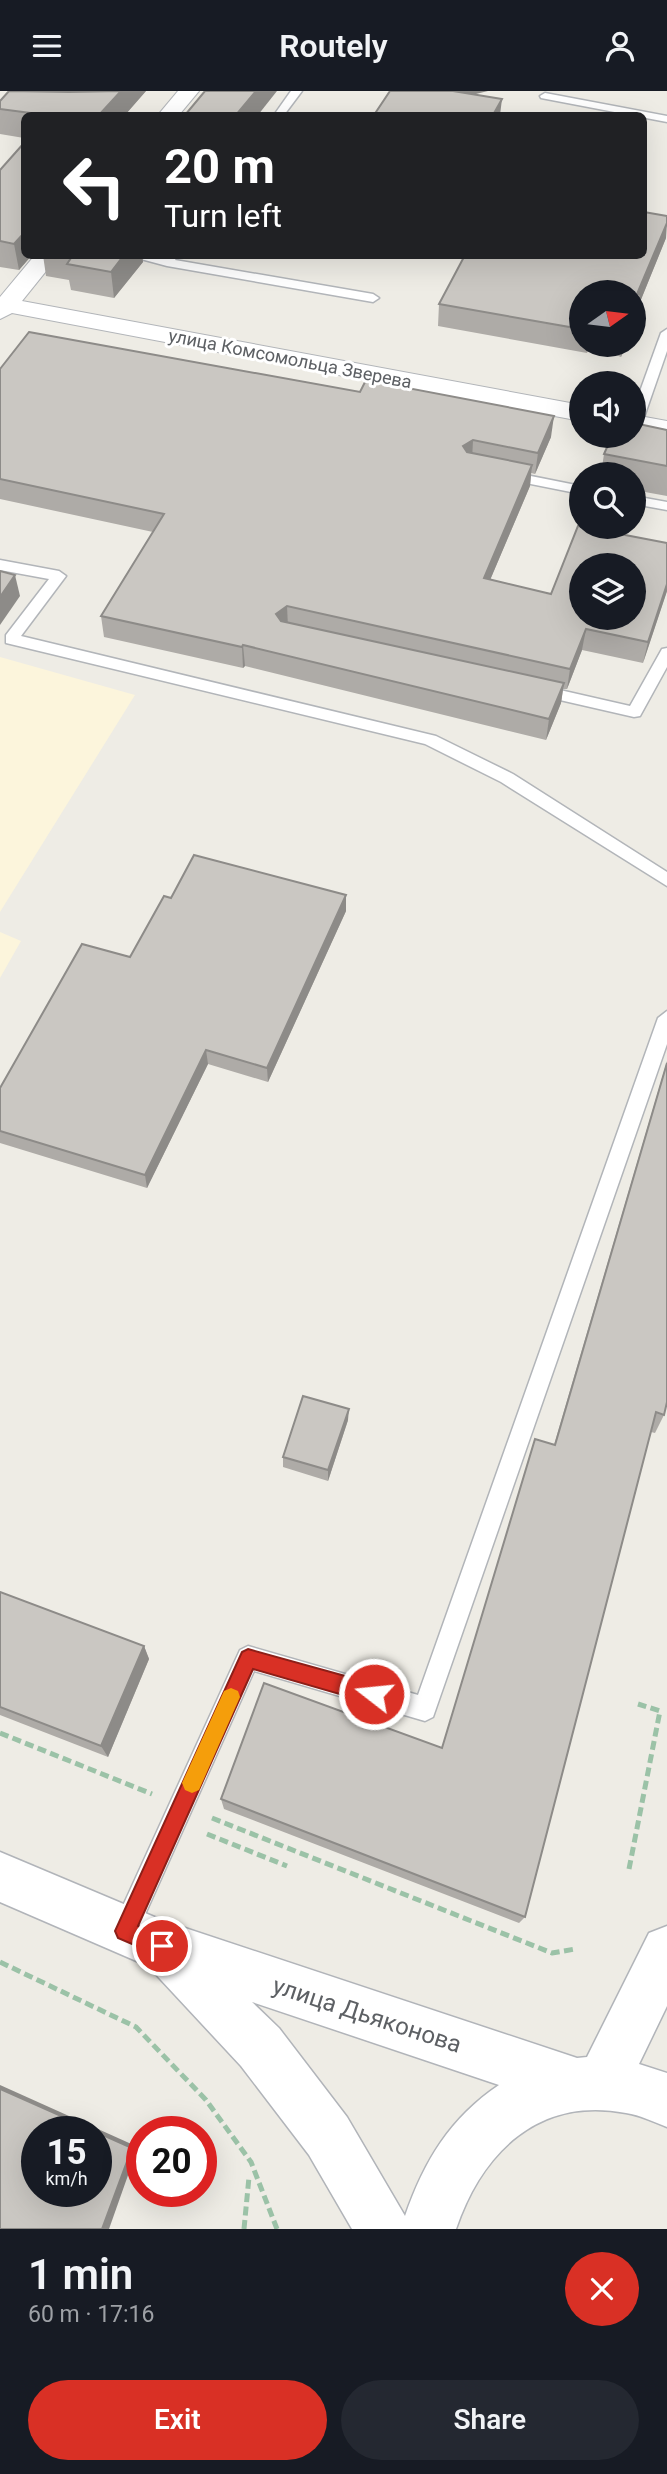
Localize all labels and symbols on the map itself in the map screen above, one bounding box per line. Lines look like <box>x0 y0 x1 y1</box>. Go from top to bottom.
north arrow <box>569 280 646 357</box>
street label: улица Комсомольца Зверева <box>167 325 414 392</box>
position arrow <box>337 1657 411 1731</box>
pin <box>132 1916 192 1976</box>
street label: улица Дьяконова <box>269 1971 465 2059</box>
speed limit sign: 20 <box>126 2116 217 2207</box>

